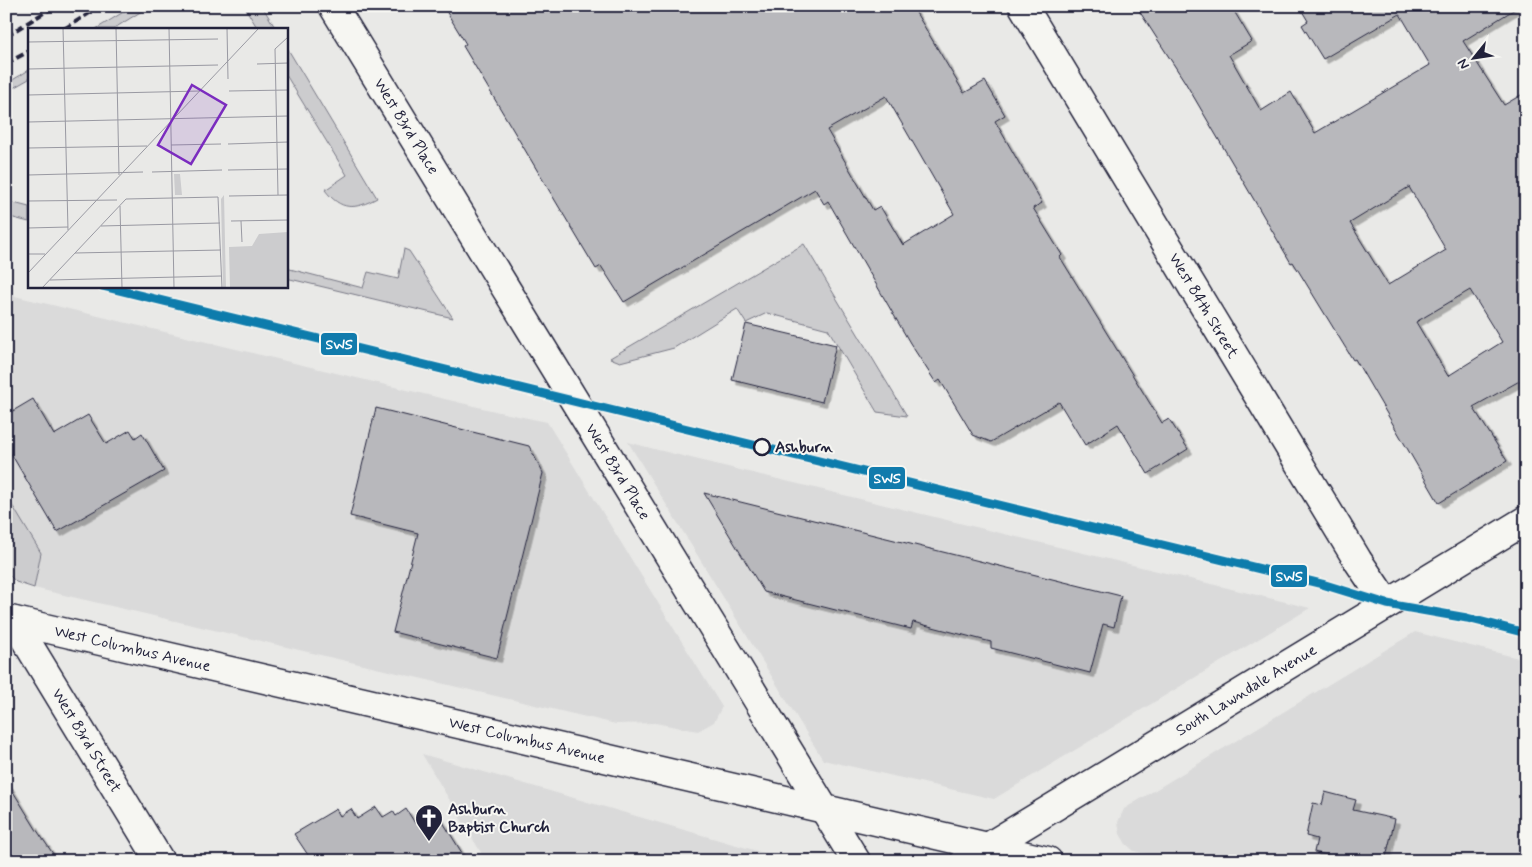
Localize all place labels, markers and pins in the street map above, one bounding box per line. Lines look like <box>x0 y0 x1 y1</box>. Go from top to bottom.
place label: Ashburn <box>775 437 834 458</box>
marker: Ashburn <box>753 438 771 456</box>
place label: Ashburn Baptist Church <box>448 799 550 838</box>
church icon: Ashburn Baptist Church <box>414 803 444 842</box>

